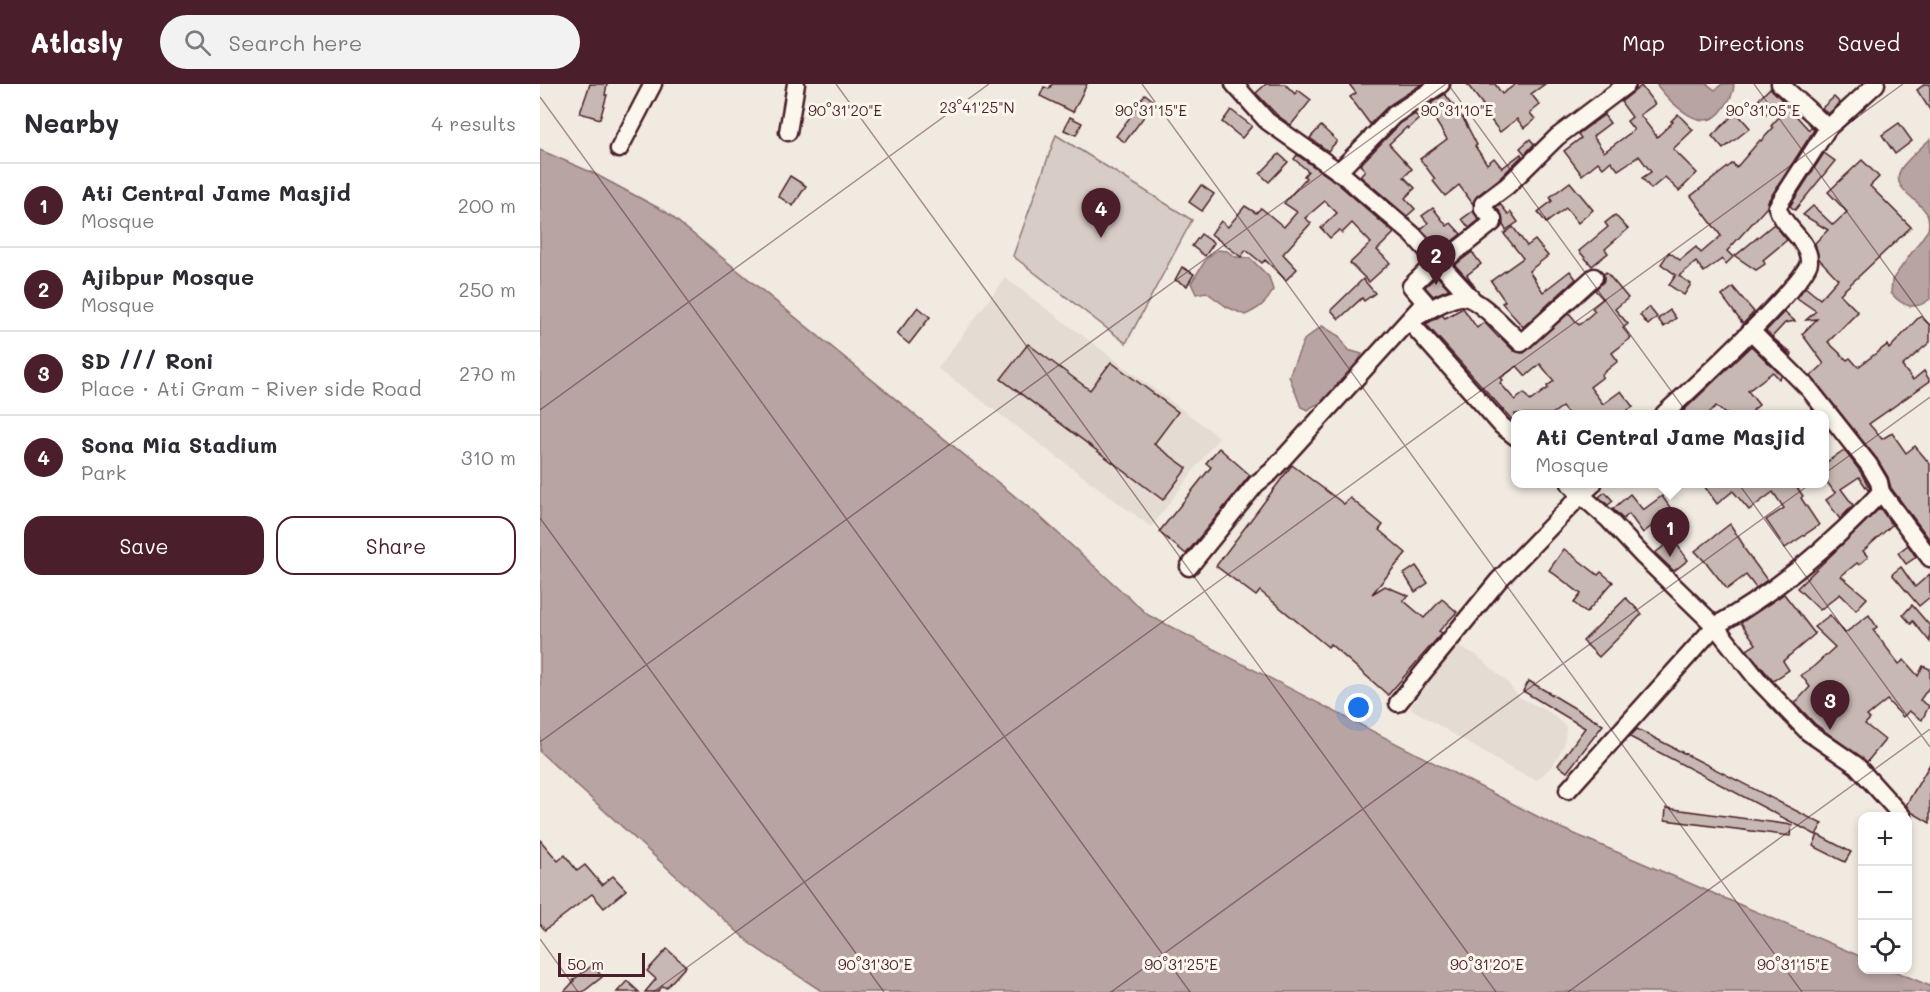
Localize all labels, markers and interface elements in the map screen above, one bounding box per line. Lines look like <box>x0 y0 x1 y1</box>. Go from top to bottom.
search box <box>160 15 580 69</box>
text: Atlasly <box>30 24 124 60</box>
icon: search <box>181 26 214 59</box>
text: Search here <box>229 28 362 57</box>
text: Map <box>1622 29 1665 56</box>
text: Directions <box>1698 29 1805 56</box>
text: Saved <box>1838 29 1900 56</box>
text: 23°41'25"N <box>939 97 1015 117</box>
text: 90°31'20"E <box>808 100 883 120</box>
text: 90°31'15"E <box>1115 100 1187 120</box>
text: 90°31'10"E <box>1421 100 1494 120</box>
text: 90°31'05"E <box>1726 100 1801 120</box>
text: Nearby <box>24 106 119 140</box>
text: 4 results <box>431 110 516 136</box>
text: Ati Central Jame Masjid <box>81 178 351 207</box>
pin: 4 <box>1082 188 1120 238</box>
text: 1 <box>39 192 48 218</box>
text: 200 m <box>458 192 516 218</box>
text: Mosque <box>81 207 155 233</box>
pin: 2 <box>1416 236 1456 285</box>
text: Ajibpur Mosque <box>81 262 254 291</box>
text: 2 <box>38 276 49 302</box>
text: 250 m <box>459 276 516 302</box>
text: Mosque <box>81 291 155 317</box>
text: SD /// Roni <box>81 346 214 375</box>
text: 3 <box>38 360 50 386</box>
text: 270 m <box>459 360 516 386</box>
text: Place · Ati Gram - River side Road <box>81 375 421 401</box>
popup <box>1511 410 1829 488</box>
text: Ati Central Jame Masjid <box>1535 422 1805 451</box>
text: Sona Mia Stadium <box>81 430 277 459</box>
text: 4 <box>37 444 50 470</box>
text: 310 m <box>461 444 516 470</box>
text: Mosque <box>1535 451 1609 477</box>
text: Park <box>81 459 126 485</box>
pin: 1 <box>1650 508 1690 557</box>
button: Save <box>24 516 264 575</box>
button: Share <box>276 516 516 575</box>
pin: 3 <box>1810 680 1850 730</box>
your location <box>1344 693 1373 722</box>
map controls <box>1858 812 1912 974</box>
button: + <box>1858 812 1912 866</box>
button: − <box>1858 866 1912 920</box>
button: locate <box>1858 920 1912 974</box>
scale bar <box>558 950 645 978</box>
text: 50 m <box>567 953 604 974</box>
text: 90°31'30"E <box>838 954 913 974</box>
text: 90°31'25"E <box>1144 954 1218 974</box>
text: 90°31'20"E <box>1450 954 1525 974</box>
text: 90°31'15"E <box>1757 954 1829 974</box>

